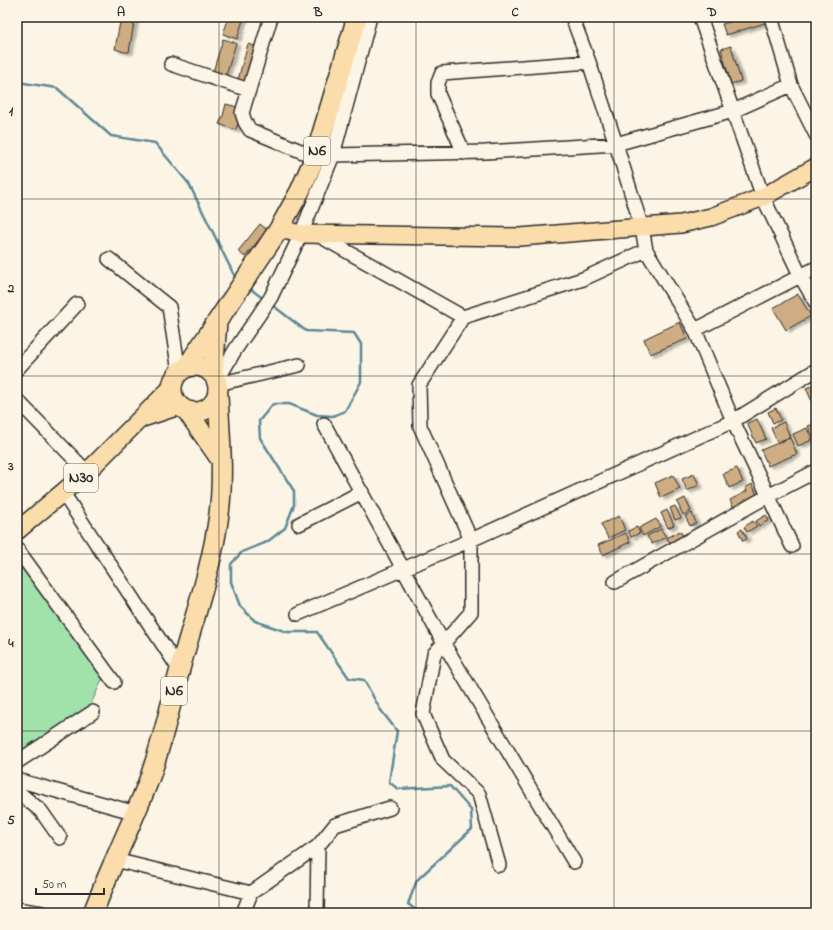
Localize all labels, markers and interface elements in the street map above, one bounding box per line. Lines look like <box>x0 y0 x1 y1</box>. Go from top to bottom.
text: A <box>117 3 125 22</box>
text: B <box>313 3 323 22</box>
text: C <box>511 3 519 22</box>
text: D <box>706 3 717 22</box>
text: 1 <box>9 102 14 121</box>
road number: N6 <box>304 137 330 165</box>
text: 2 <box>7 279 15 298</box>
text: 3 <box>7 457 14 476</box>
road number: N30 <box>64 464 98 492</box>
text: 4 <box>7 634 14 653</box>
road number: N6 <box>161 677 187 705</box>
text: 5 <box>7 811 15 830</box>
scale bar <box>36 870 104 896</box>
text: 50 m <box>42 876 66 894</box>

